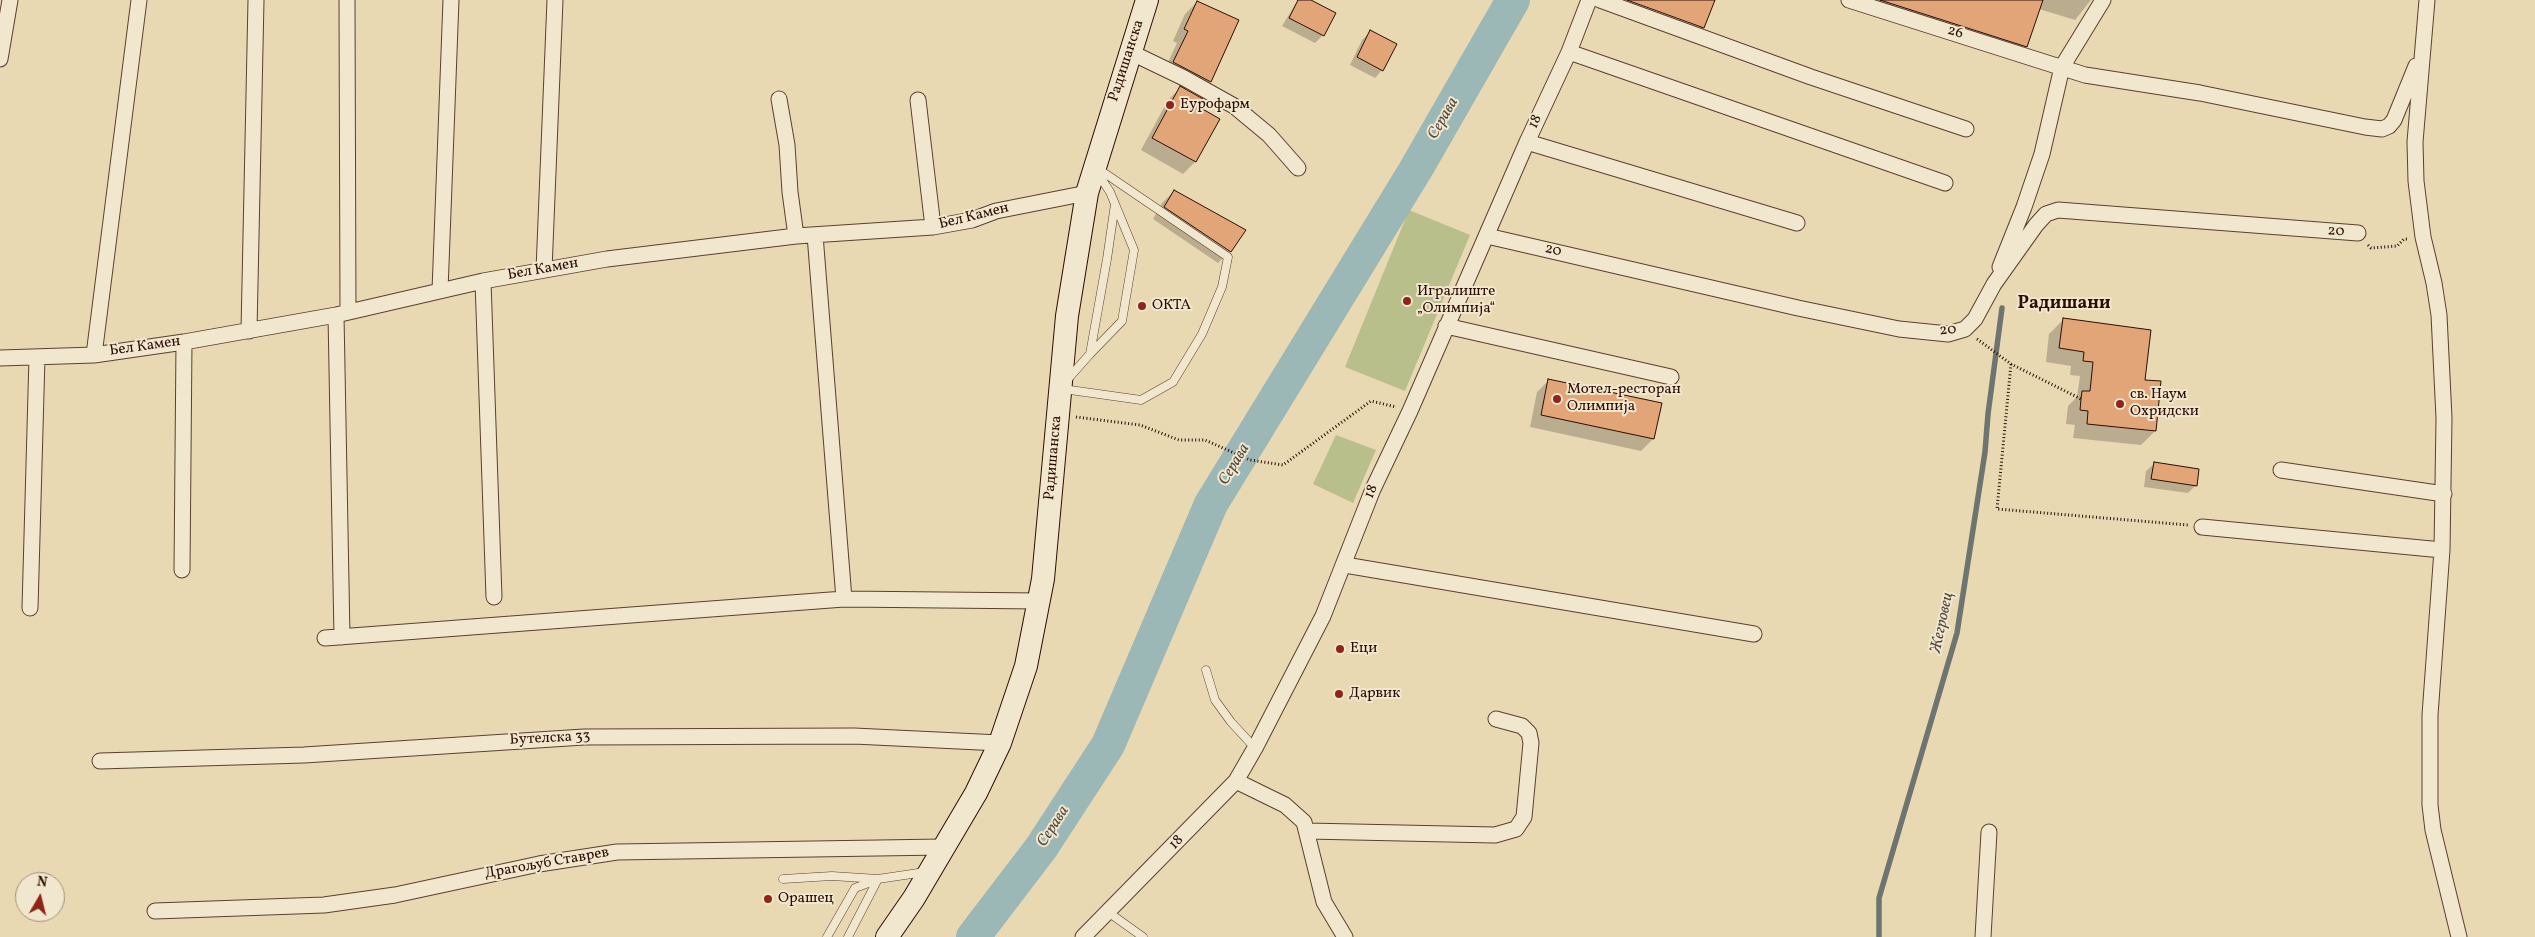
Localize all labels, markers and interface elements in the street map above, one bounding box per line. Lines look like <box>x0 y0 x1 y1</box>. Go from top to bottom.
street label: Радишанска <box>1105 18 1149 104</box>
street label: 26 <box>1945 22 1965 44</box>
water label: Серава <box>1424 95 1464 143</box>
place label: Еурофарм <box>1180 96 1250 114</box>
marker: Еурофарм <box>1164 99 1176 111</box>
street label: 18 <box>1525 112 1547 132</box>
street label: Бел Камен <box>937 200 1011 234</box>
street label: 20 <box>2327 222 2345 242</box>
street label: 20 <box>1543 240 1563 262</box>
street label: Бел Камен <box>506 255 580 285</box>
place label: Игралиште „Олимпија“ <box>1417 283 1495 318</box>
district label: Радишани <box>2017 294 2111 316</box>
marker: Игралиште „Олимпија“ <box>1401 295 1413 307</box>
place label: ОКТА <box>1152 297 1191 315</box>
marker: ОКТА <box>1136 300 1148 312</box>
street label: 20 <box>1939 321 1957 341</box>
street label: Бел Камен <box>108 333 182 361</box>
place label: Мотел-ресторан Олимпија <box>1567 381 1681 416</box>
place label: св. Наум Охридски <box>2130 386 2199 421</box>
marker: Мотел-ресторан Олимпија <box>1551 393 1563 405</box>
marker: св. Наум Охридски <box>2114 398 2126 410</box>
street label: Радишанска <box>1041 415 1067 501</box>
water label: Серава <box>1215 441 1255 489</box>
street label: 18 <box>1361 482 1383 502</box>
water label: Жегровец <box>1927 591 1959 655</box>
place label: Еци <box>1350 640 1377 658</box>
marker: Еци <box>1334 643 1346 655</box>
place label: Дарвик <box>1349 685 1400 703</box>
marker: Дарвик <box>1333 688 1345 700</box>
street label: Бутелска 33 <box>509 728 591 750</box>
water label: Серава <box>1034 803 1074 851</box>
street label: 18 <box>1166 832 1188 854</box>
street label: Драгољуб Ставрев <box>484 844 610 884</box>
north arrow <box>15 872 65 922</box>
text: N <box>36 873 48 893</box>
place label: Орашец <box>778 890 834 908</box>
marker: Орашец <box>762 893 774 905</box>

